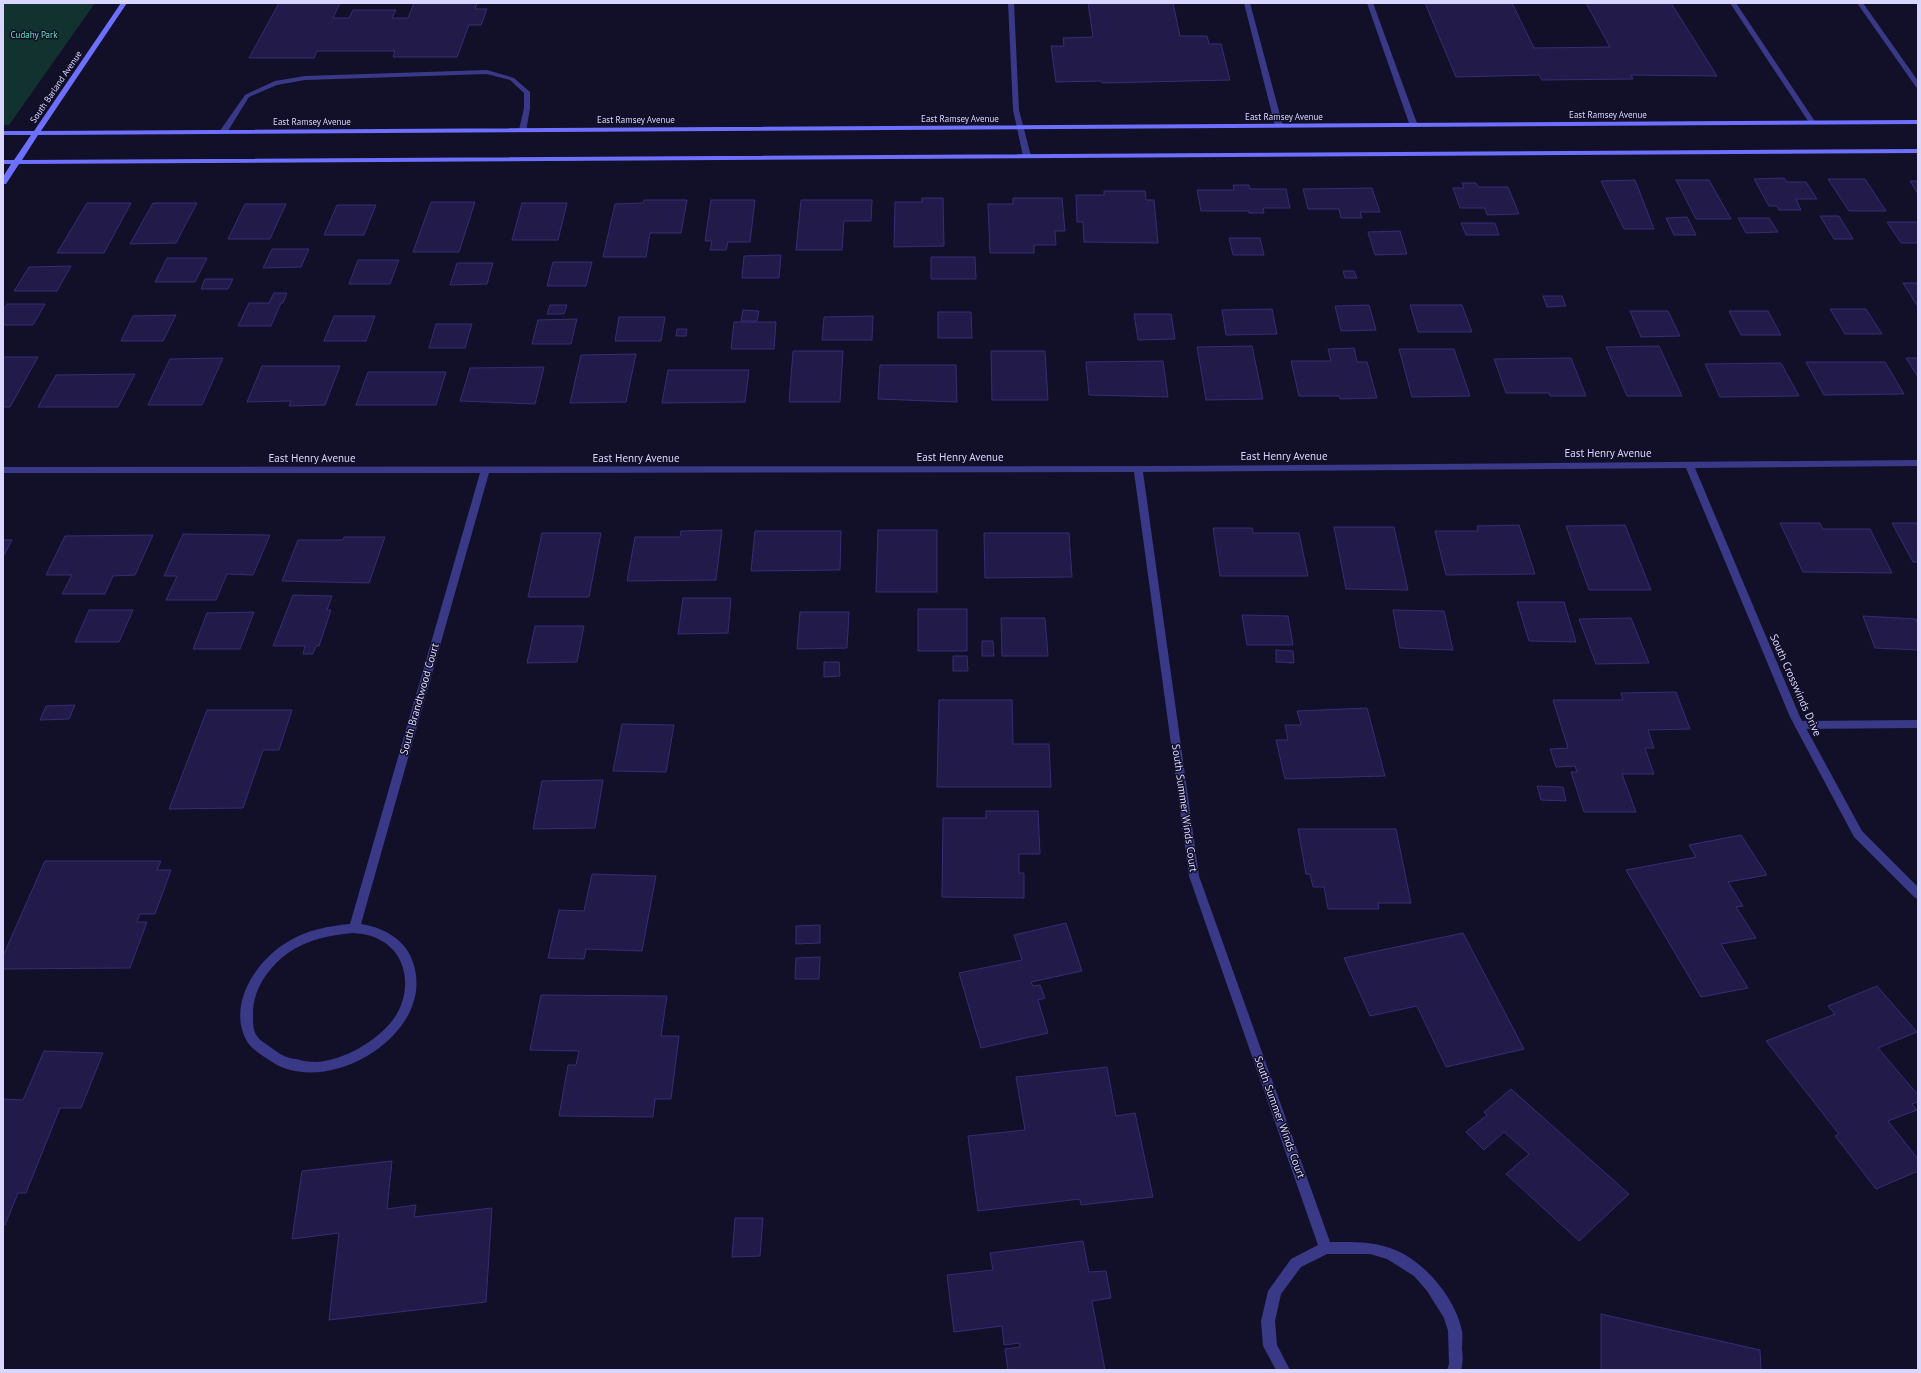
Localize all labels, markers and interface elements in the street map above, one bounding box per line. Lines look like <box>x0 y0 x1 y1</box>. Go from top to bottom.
park label: Cudahy Park <box>11 29 58 40</box>
street label: South Barland Avenue <box>27 48 84 125</box>
street label: East Ramsey Avenue <box>1569 109 1647 120</box>
street label: East Ramsey Avenue <box>1245 111 1323 122</box>
street label: East Ramsey Avenue <box>921 113 999 124</box>
street label: East Ramsey Avenue <box>597 114 675 125</box>
street label: East Ramsey Avenue <box>273 116 351 127</box>
street label: East Henry Avenue <box>1564 446 1652 460</box>
street label: East Henry Avenue <box>1240 449 1328 463</box>
street label: East Henry Avenue <box>916 450 1004 464</box>
street label: East Henry Avenue <box>268 451 356 465</box>
street label: East Henry Avenue <box>592 451 680 465</box>
street label: South Crosswinds Drive <box>1767 632 1825 739</box>
street label: South Brandtwood Court <box>396 641 442 757</box>
street label: South Summer Winds Court <box>1169 743 1201 873</box>
street label: South Summer Winds Court <box>1251 1054 1309 1180</box>

